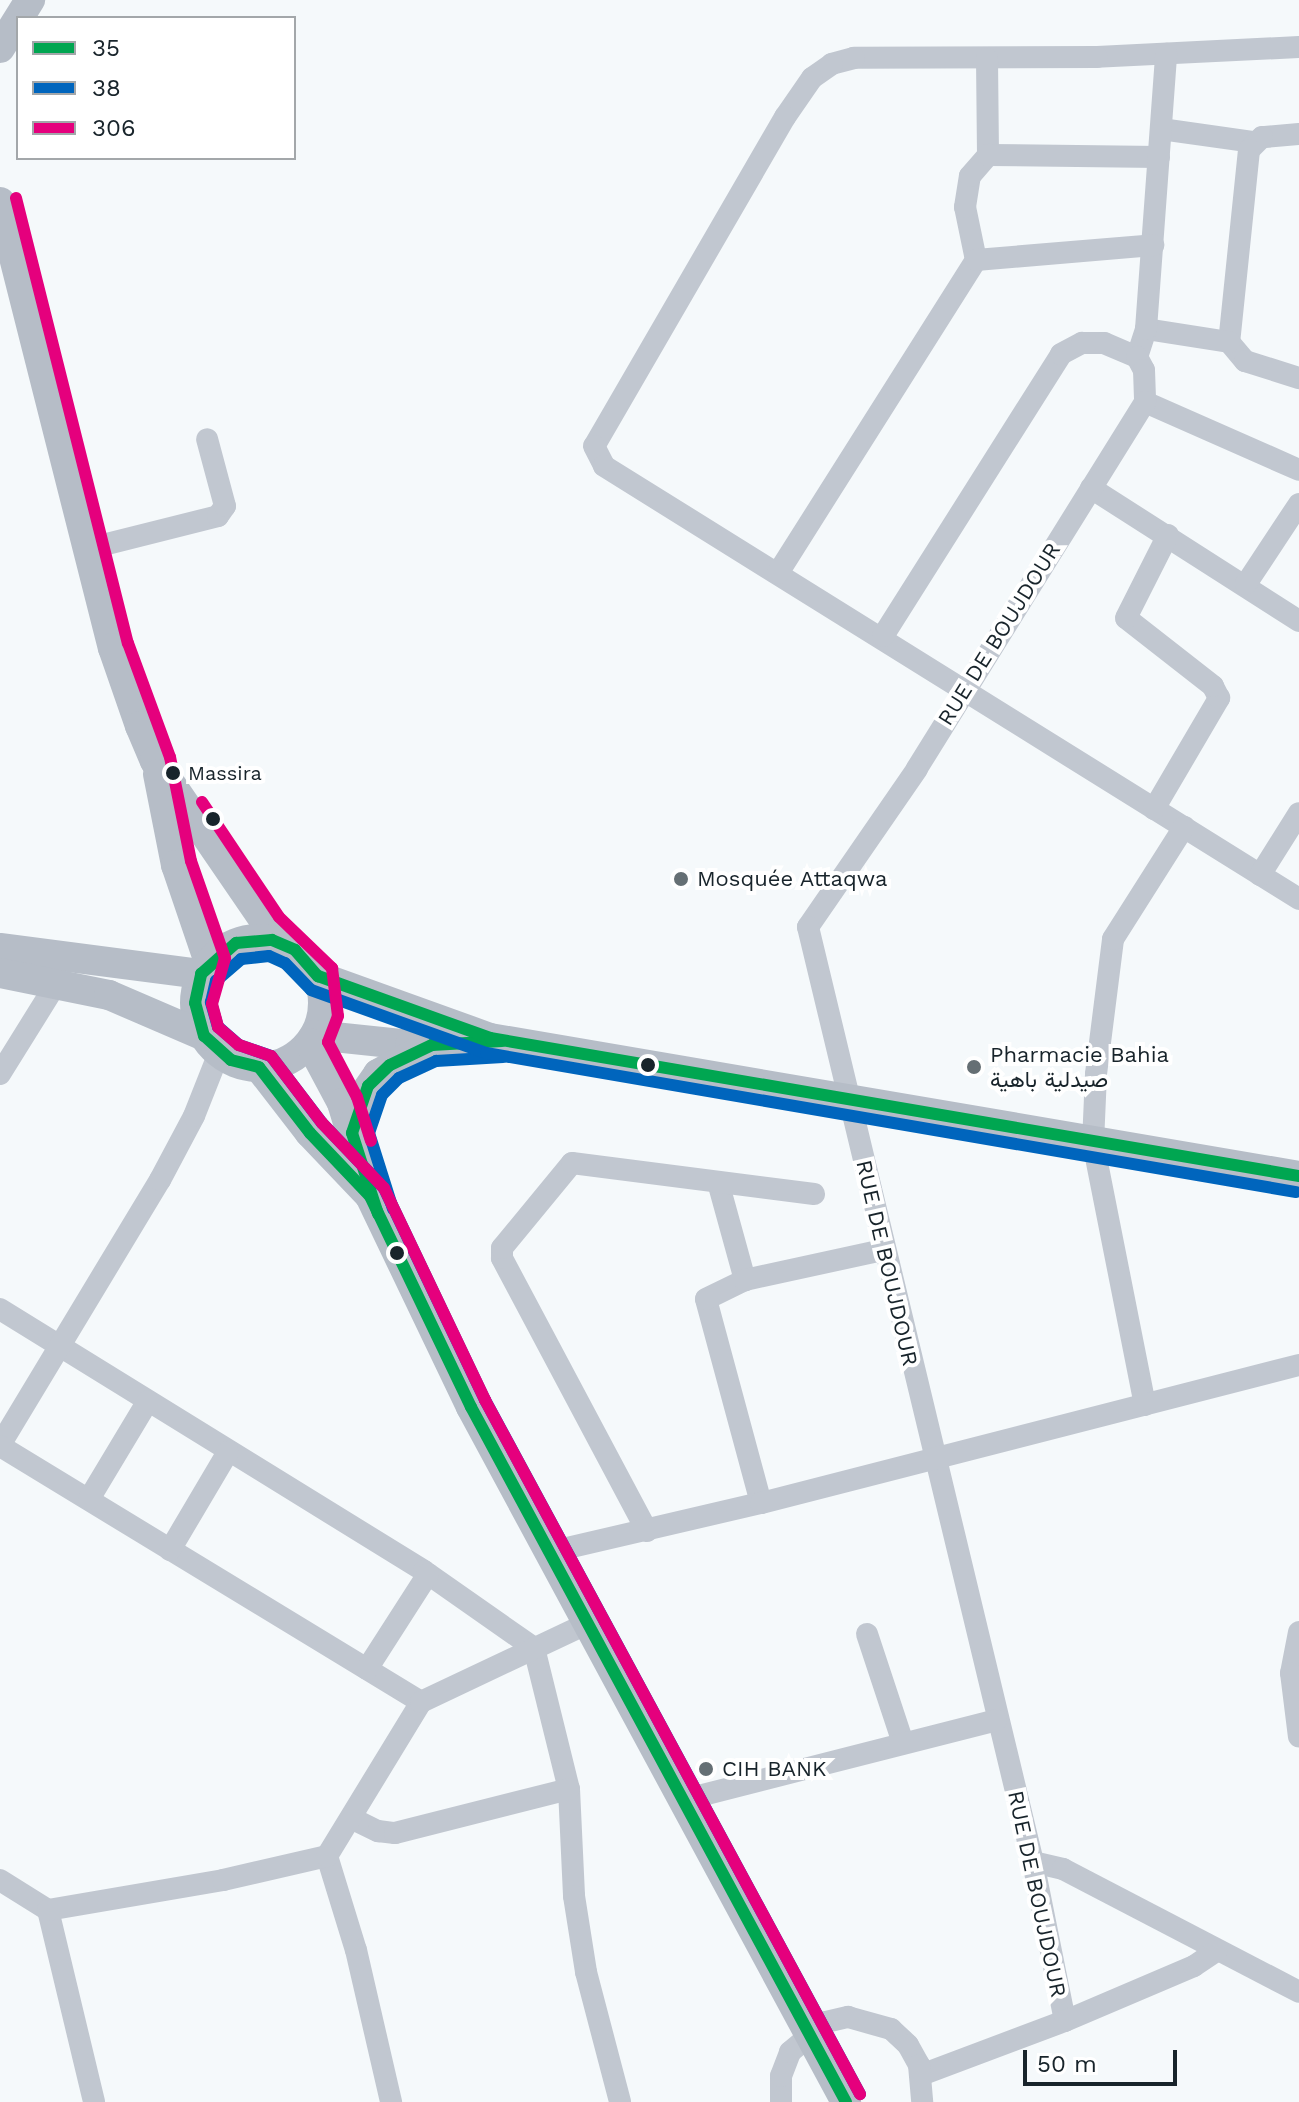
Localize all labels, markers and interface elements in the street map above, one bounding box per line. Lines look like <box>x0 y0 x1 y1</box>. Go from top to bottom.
legend <box>16 16 296 160</box>
text: 35 <box>92 34 120 62</box>
text: 38 <box>92 74 121 102</box>
text: 306 <box>92 114 136 142</box>
street label: RUE DE BOUJDOUR <box>932 538 1066 730</box>
place label: Massira <box>188 761 262 785</box>
marker: Massira <box>165 765 181 781</box>
unlabelled marker <box>205 811 221 827</box>
place label: Mosquée Attaqwa <box>697 866 888 892</box>
marker: Mosquée Attaqwa <box>672 870 690 888</box>
place label: Pharmacie Bahia صيدلية باهية <box>990 1041 1169 1092</box>
unlabelled marker <box>640 1057 656 1073</box>
marker: Pharmacie Bahia صيدلية باهية <box>965 1058 983 1076</box>
street label: RUE DE BOUJDOUR <box>850 1157 924 1369</box>
unlabelled marker <box>389 1245 405 1261</box>
place label: CIH BANK <box>722 1756 826 1782</box>
marker: CIH BANK <box>697 1760 715 1778</box>
street label: RUE DE BOUJDOUR <box>1002 1788 1072 2000</box>
scale bar <box>1027 2034 1181 2084</box>
text: 50 m <box>1037 2050 1097 2078</box>

